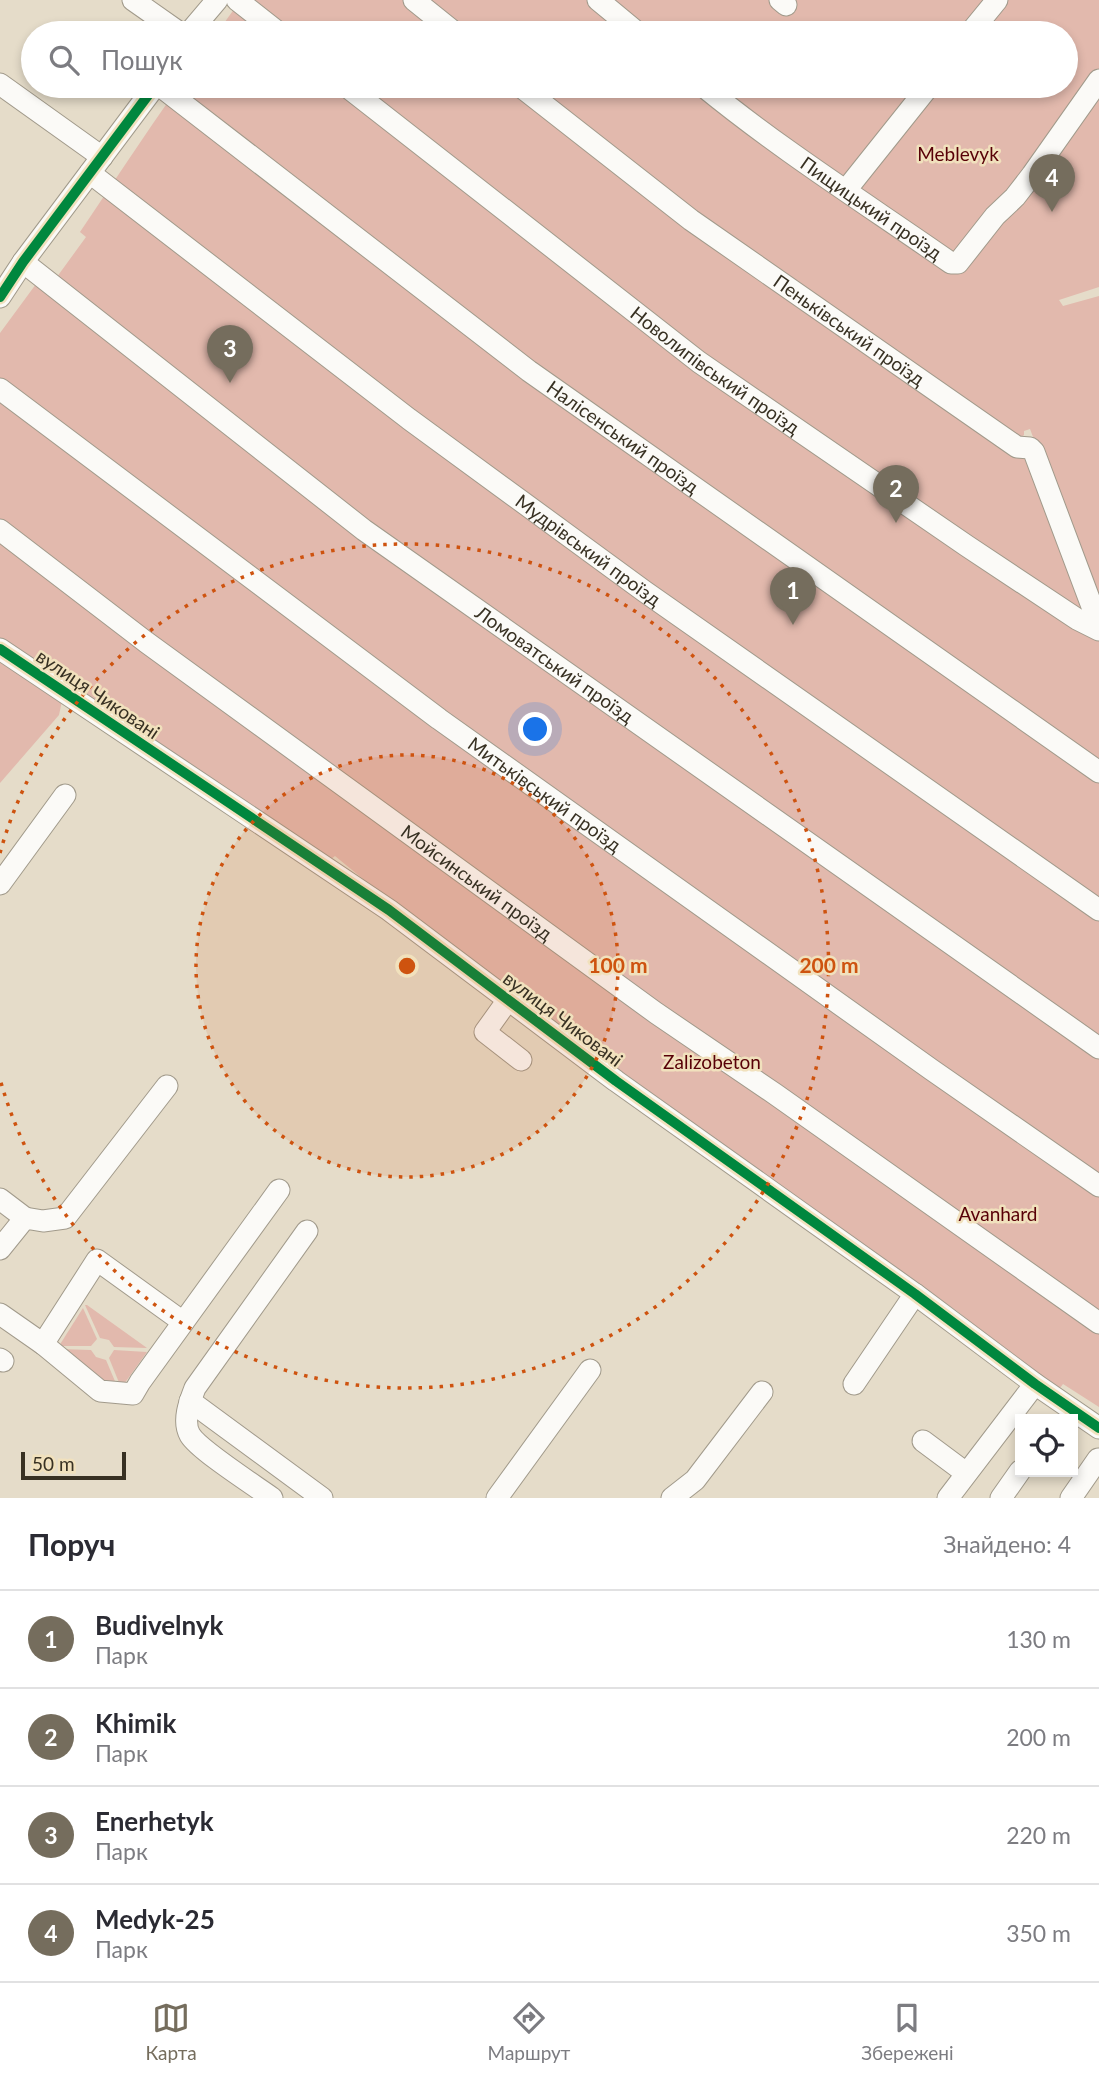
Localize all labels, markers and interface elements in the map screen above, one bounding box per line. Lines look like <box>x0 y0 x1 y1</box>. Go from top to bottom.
search box <box>21 21 1078 98</box>
icon: search <box>45 41 83 79</box>
text: Пошук <box>101 44 183 76</box>
park label: Meblevyk <box>917 142 999 165</box>
street label: Пищицький проїзд <box>796 151 947 264</box>
pin: 4 <box>1029 154 1075 212</box>
street label: Пеньківський проїзд <box>769 269 930 390</box>
street label: Новолипівський проїзд <box>626 301 805 439</box>
pin: 3 <box>207 325 253 383</box>
street label: Налісенський проїзд <box>543 375 704 498</box>
pin: 2 <box>873 465 919 523</box>
street label: Мудрівський проїзд <box>511 489 666 611</box>
pin: 1 <box>770 567 816 625</box>
street label: Ломоватський проїзд <box>471 600 639 728</box>
street label: вулиця Чиковані <box>32 644 164 743</box>
your location <box>518 712 552 746</box>
street label: Митьківський проїзд <box>464 732 626 856</box>
street label: Мойсинський проїзд <box>397 820 557 945</box>
text: 100 m <box>588 952 648 977</box>
text: 200 m <box>799 952 859 977</box>
centre of rings <box>395 954 419 978</box>
street label: вулиця Чиковані <box>499 966 628 1071</box>
park label: Zalizobeton <box>663 1050 761 1073</box>
park label: Avanhard <box>959 1202 1037 1225</box>
map controls <box>1015 1414 1078 1477</box>
button: locate <box>1015 1414 1078 1477</box>
scale bar <box>21 1449 126 1481</box>
text: 50 m <box>32 1452 75 1475</box>
text: Поруч <box>28 1526 115 1562</box>
text: Знайдено: 4 <box>943 1530 1071 1558</box>
text: Budivelnyk <box>95 1609 223 1641</box>
text: 1 <box>44 1625 58 1653</box>
text: 130 m <box>1006 1625 1071 1653</box>
text: Парк <box>95 1641 148 1669</box>
text: Khimik <box>95 1707 176 1739</box>
text: 2 <box>44 1723 58 1751</box>
text: 200 m <box>1006 1723 1071 1751</box>
text: Парк <box>95 1739 148 1767</box>
text: Enerhetyk <box>95 1805 214 1837</box>
text: 3 <box>44 1821 58 1849</box>
text: 220 m <box>1006 1821 1071 1849</box>
text: Парк <box>95 1837 148 1865</box>
text: Medyk-25 <box>95 1903 215 1935</box>
text: 4 <box>44 1919 58 1947</box>
text: 350 m <box>1006 1919 1071 1947</box>
text: Парк <box>95 1935 148 1963</box>
tab: Карта <box>145 1999 197 2064</box>
tab: Маршрут <box>488 1999 570 2064</box>
tab: Збережені <box>861 1999 954 2064</box>

